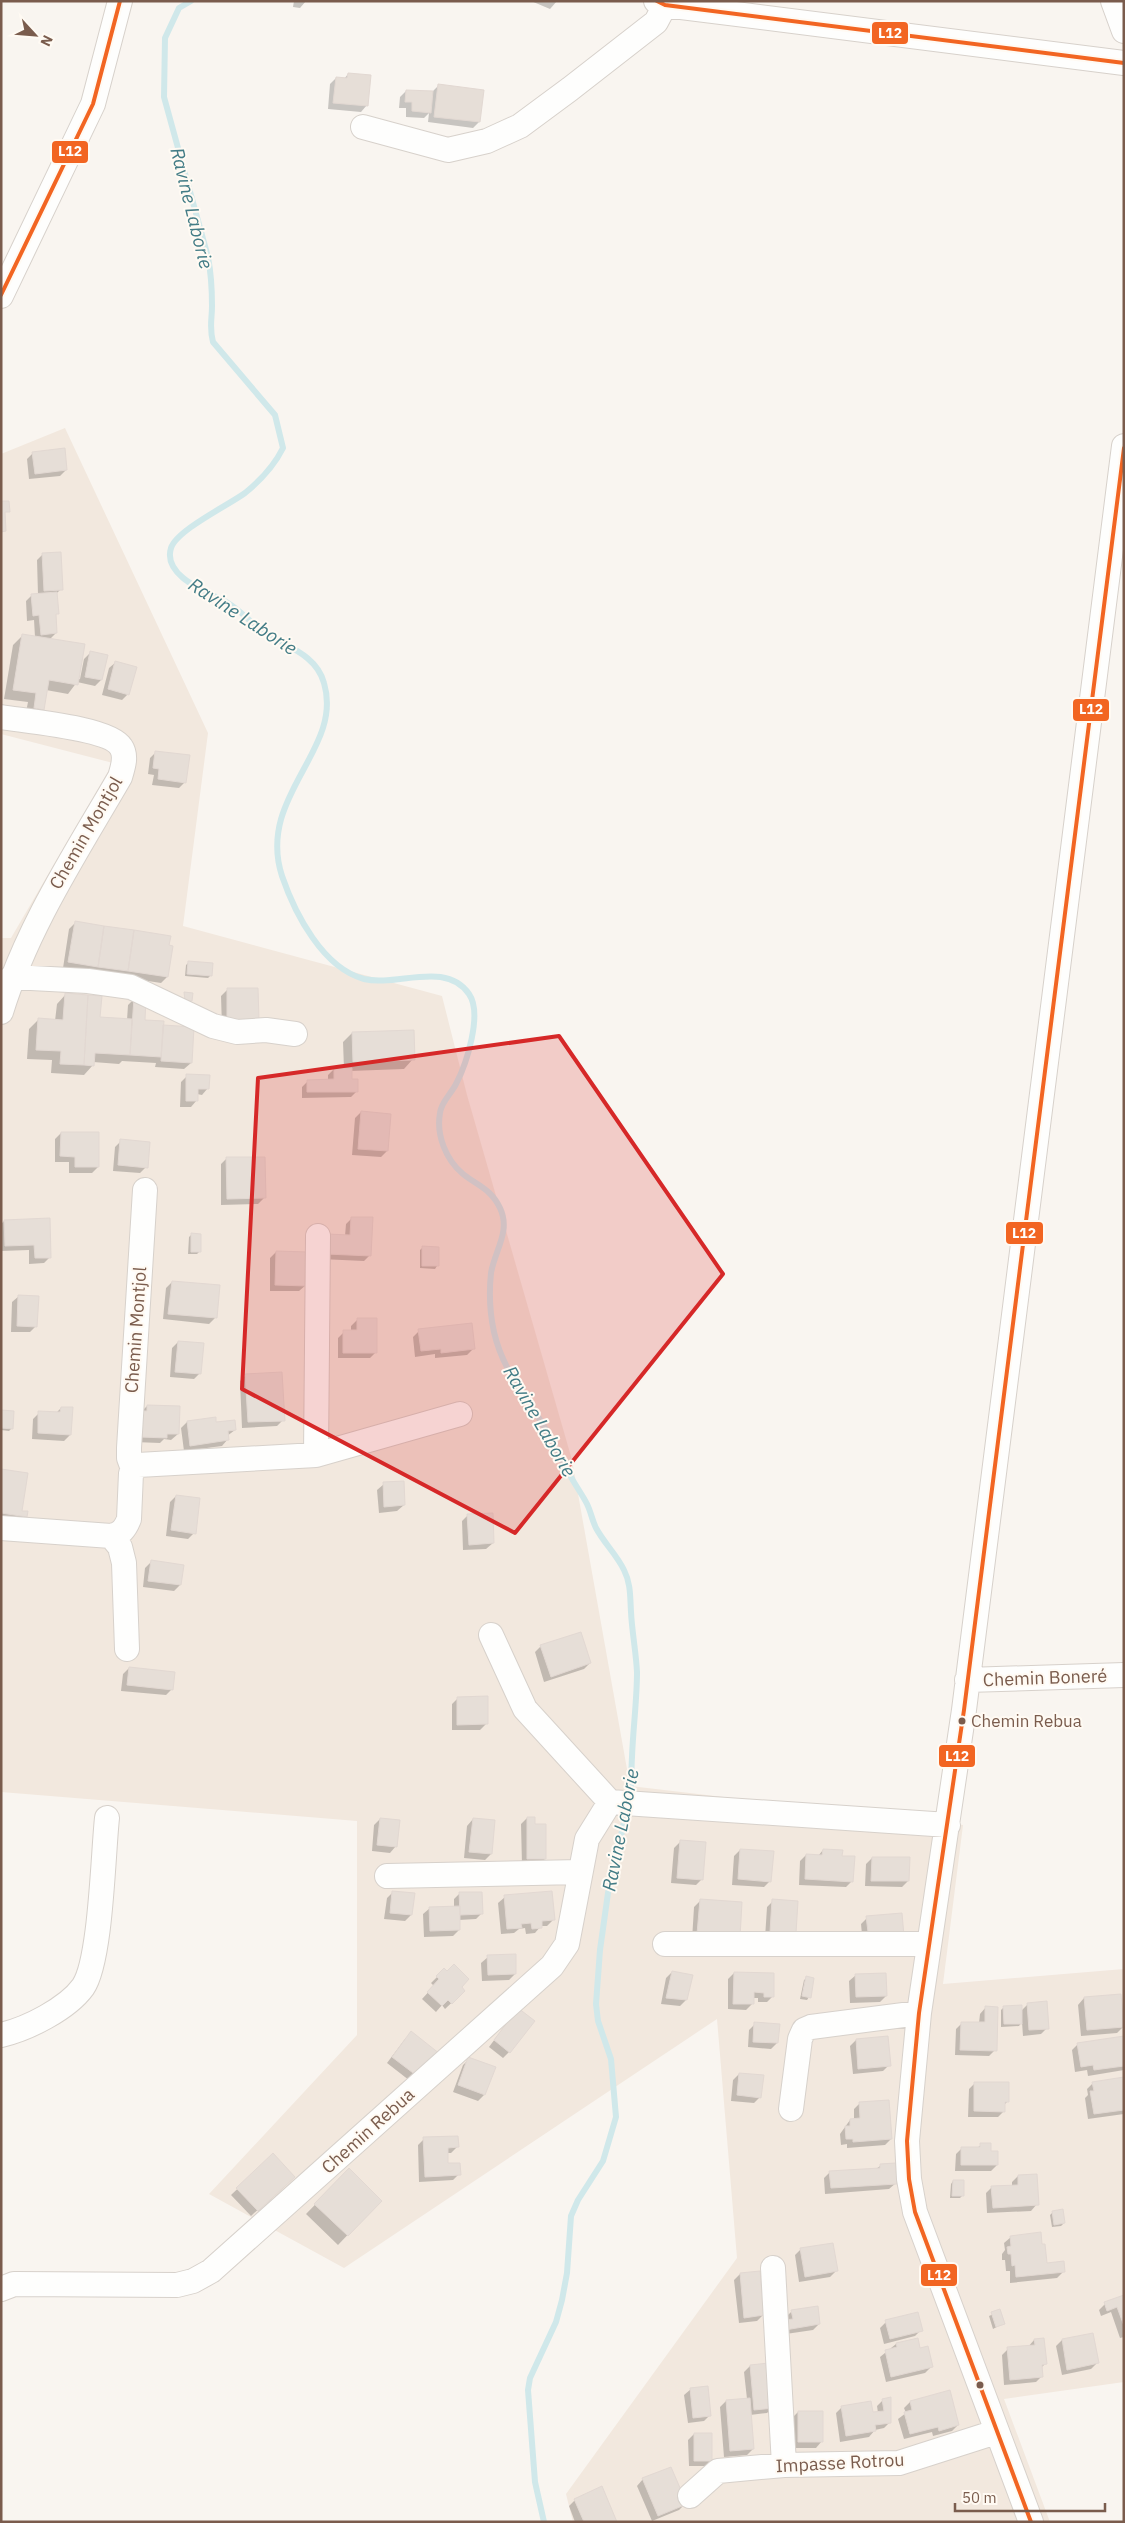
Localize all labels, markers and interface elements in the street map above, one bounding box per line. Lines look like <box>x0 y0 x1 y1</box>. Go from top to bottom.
north arrow <box>10 10 60 60</box>
line badge: L12 <box>871 21 909 45</box>
text: L12 <box>878 24 902 42</box>
text: N <box>36 32 57 49</box>
line badge: L12 <box>51 140 89 164</box>
text: L12 <box>58 142 82 160</box>
water label: Ravine Laborie <box>165 145 219 271</box>
water label: Ravine Laborie <box>184 572 302 660</box>
line badge: L12 <box>1072 698 1110 722</box>
text: L12 <box>1079 700 1103 718</box>
street label: Chemin Montjol <box>44 772 127 893</box>
line badge: L12 <box>1005 1221 1044 1245</box>
text: L12 <box>1012 1224 1036 1242</box>
street label: Chemin Montjol <box>120 1266 151 1394</box>
water label: Ravine Laborie <box>499 1361 582 1481</box>
street label: Chemin Boneré <box>982 1664 1108 1691</box>
place label: Chemin Rebua <box>971 1710 1082 1732</box>
marker: Chemin Rebua <box>957 1716 967 1726</box>
line badge: L12 <box>938 1744 976 1768</box>
text: L12 <box>945 1747 969 1765</box>
water label: Ravine Laborie <box>596 1766 644 1893</box>
street label: Chemin Rebua <box>316 2083 419 2178</box>
line badge: L12 <box>920 2263 958 2287</box>
text: L12 <box>927 2266 951 2284</box>
unlabelled marker <box>975 2380 985 2390</box>
street label: Impasse Rotrou <box>775 2448 905 2477</box>
scale bar <box>955 2480 1105 2512</box>
text: 50 m <box>962 2488 997 2507</box>

